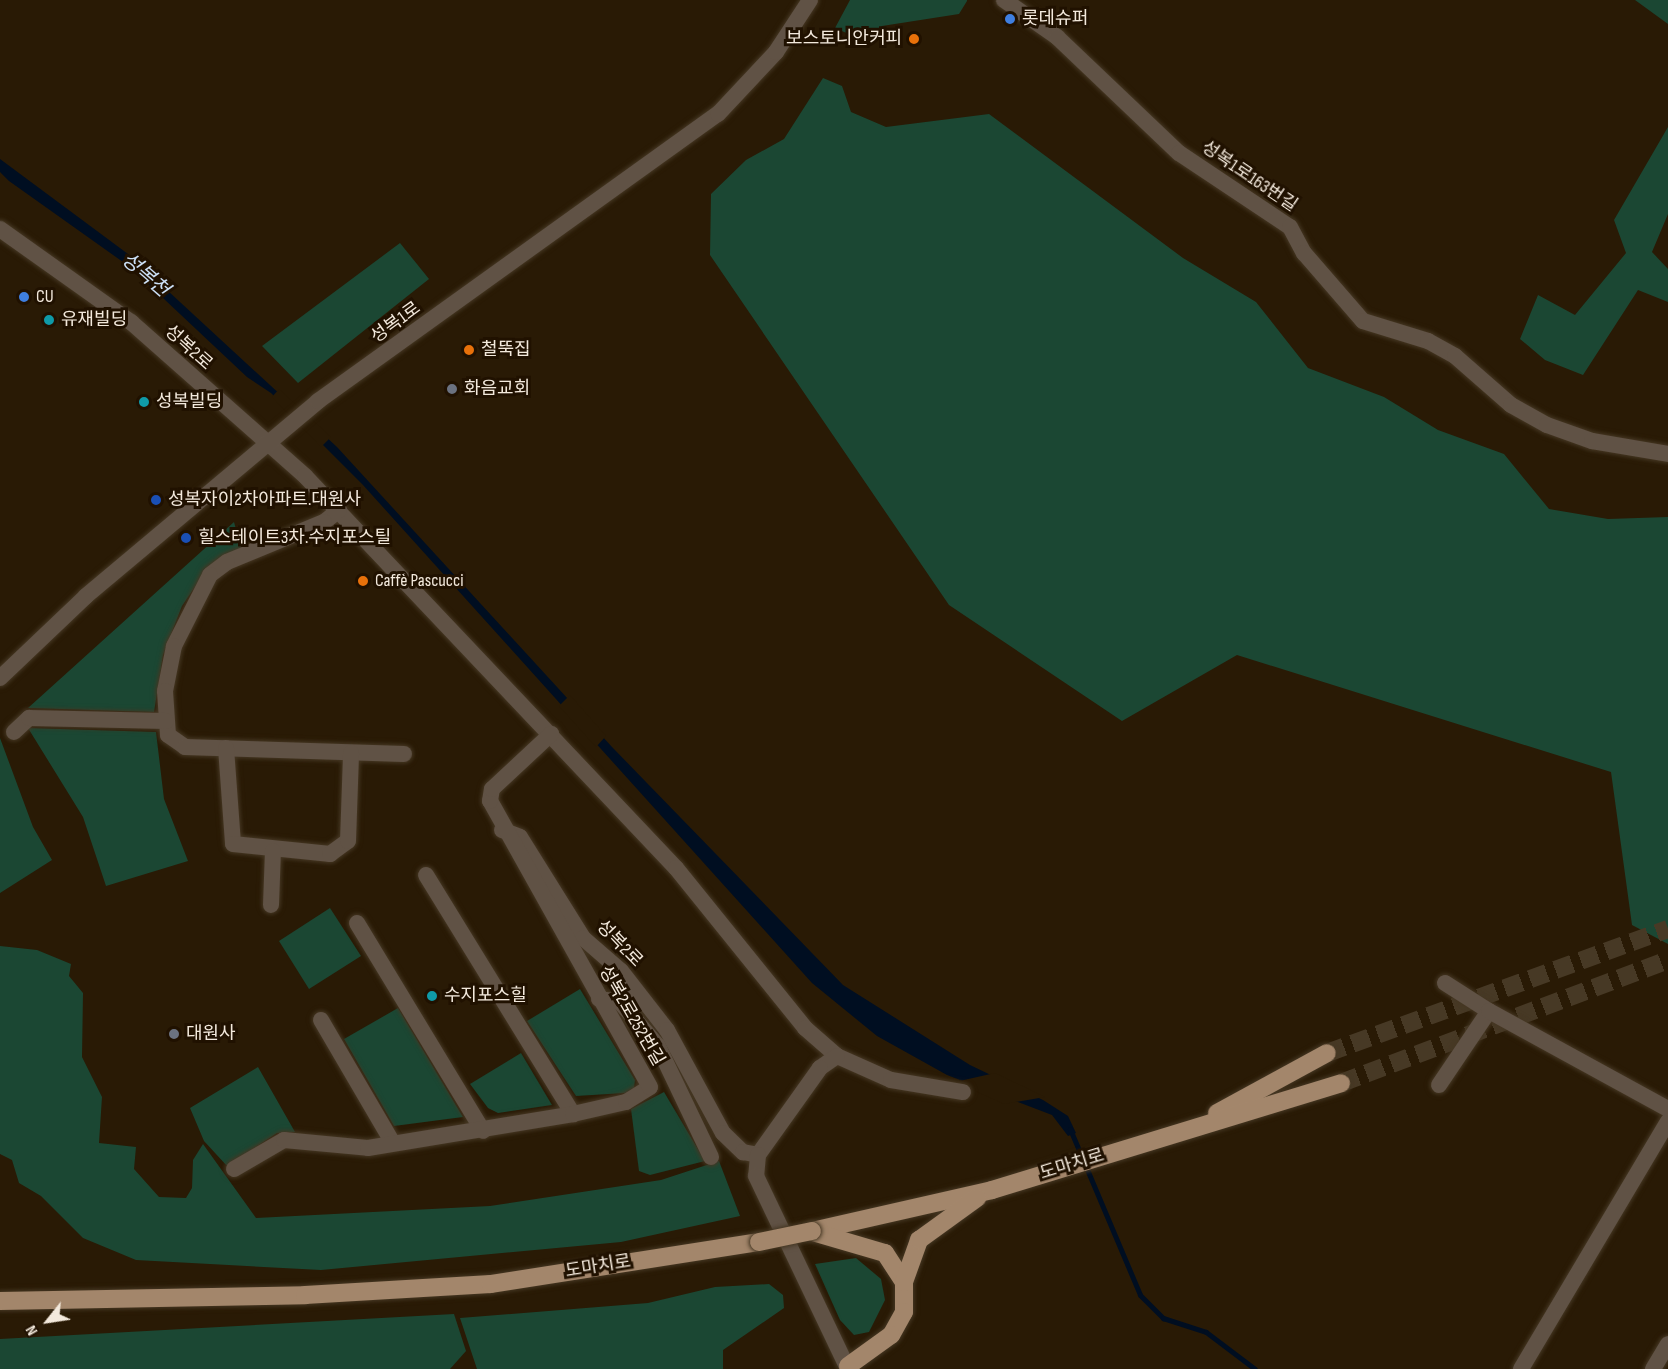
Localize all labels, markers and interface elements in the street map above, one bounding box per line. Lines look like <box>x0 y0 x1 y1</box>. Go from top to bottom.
place label: 롯데슈퍼 <box>1022 8 1088 30</box>
marker: 롯데슈퍼 <box>1003 12 1017 26</box>
place label: 보스토니안커피 <box>786 28 902 50</box>
marker: 보스토니안커피 <box>907 32 921 46</box>
street label: 성복1로163번길 <box>1197 137 1301 217</box>
water label: 성복천 <box>116 248 174 302</box>
place label: CU <box>36 286 54 308</box>
marker: CU <box>17 290 31 304</box>
street label: 성복1로 <box>367 298 425 348</box>
place label: 유재빌딩 <box>61 309 127 331</box>
marker: 유재빌딩 <box>42 313 56 327</box>
street label: 성복2로 <box>160 321 216 375</box>
place label: 철뚝집 <box>481 339 531 361</box>
marker: 철뚝집 <box>462 343 476 357</box>
place label: 화음교회 <box>464 378 530 400</box>
marker: 화음교회 <box>445 382 459 396</box>
place label: 성복빌딩 <box>156 391 222 413</box>
marker: 성복빌딩 <box>137 395 151 409</box>
place label: 성복자이2차아파트.대원사 <box>168 489 361 511</box>
marker: 성복자이2차아파트.대원사 <box>149 493 163 507</box>
place label: 힐스테이트3차.수지포스틸 <box>198 527 391 549</box>
marker: 힐스테이트3차.수지포스틸 <box>179 531 193 545</box>
place label: Caffè Pascucci <box>375 570 464 592</box>
marker: Caffè Pascucci <box>356 574 370 588</box>
street label: 성복2로 <box>591 916 647 972</box>
street label: 성복2로252번길 <box>594 962 668 1070</box>
place label: 수지포스힐 <box>444 985 527 1007</box>
marker: 수지포스힐 <box>425 989 439 1003</box>
place label: 대원사 <box>186 1023 236 1045</box>
marker: 대원사 <box>167 1027 181 1041</box>
street label: 도마치로 <box>1037 1145 1107 1185</box>
street label: 도마치로 <box>564 1251 632 1283</box>
north arrow <box>18 1291 78 1351</box>
text: N <box>22 1322 42 1339</box>

